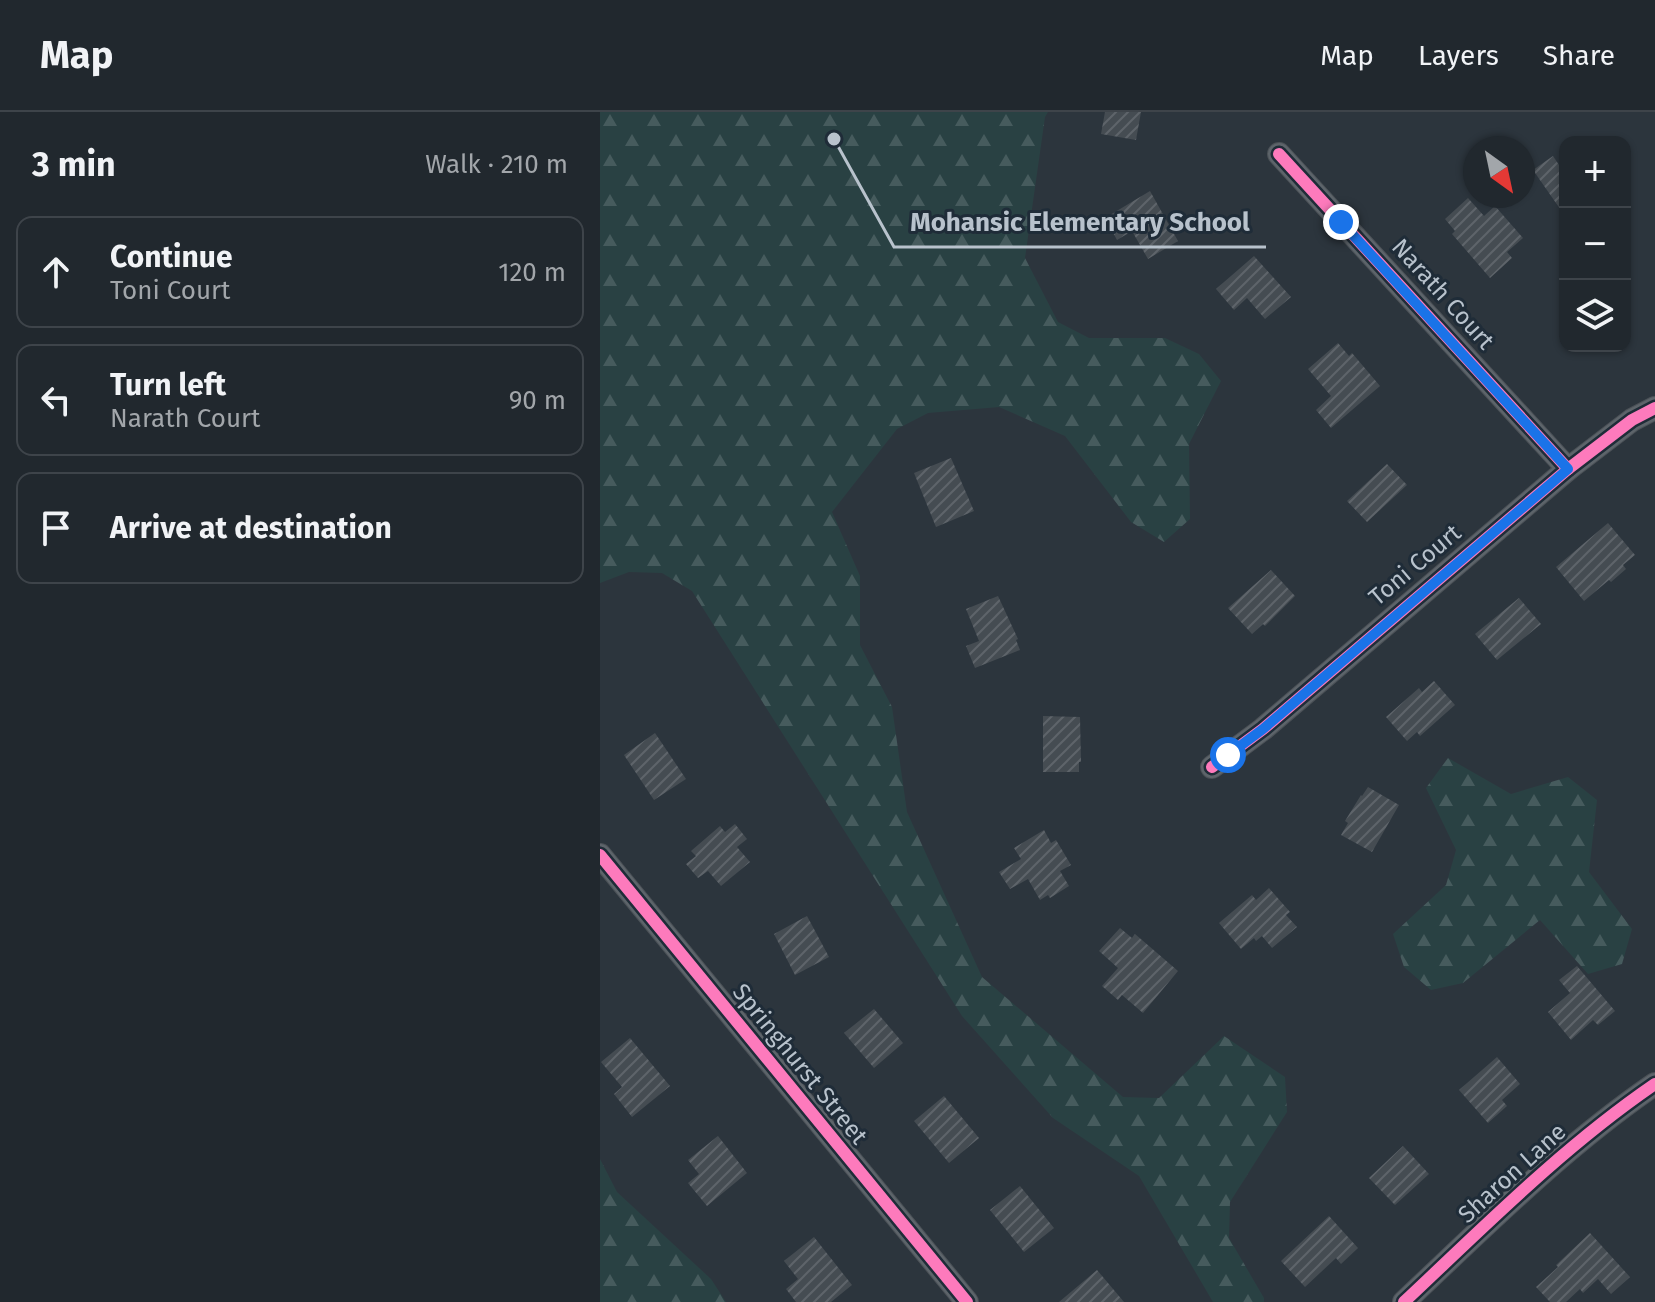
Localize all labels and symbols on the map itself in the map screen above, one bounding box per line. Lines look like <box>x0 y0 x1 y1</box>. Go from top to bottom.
north arrow <box>1463 136 1535 208</box>
callout: Mohansic Elementary School <box>894 197 1266 247</box>
route end <box>1323 204 1359 240</box>
text: Mohansic Elementary School <box>910 207 1250 238</box>
street label: Narath Court <box>1386 233 1500 355</box>
street label: Toni Court <box>1363 518 1467 611</box>
route start <box>1210 737 1246 773</box>
street label: Springhurst Street <box>727 978 873 1150</box>
street label: Sharon Lane <box>1452 1117 1572 1229</box>

